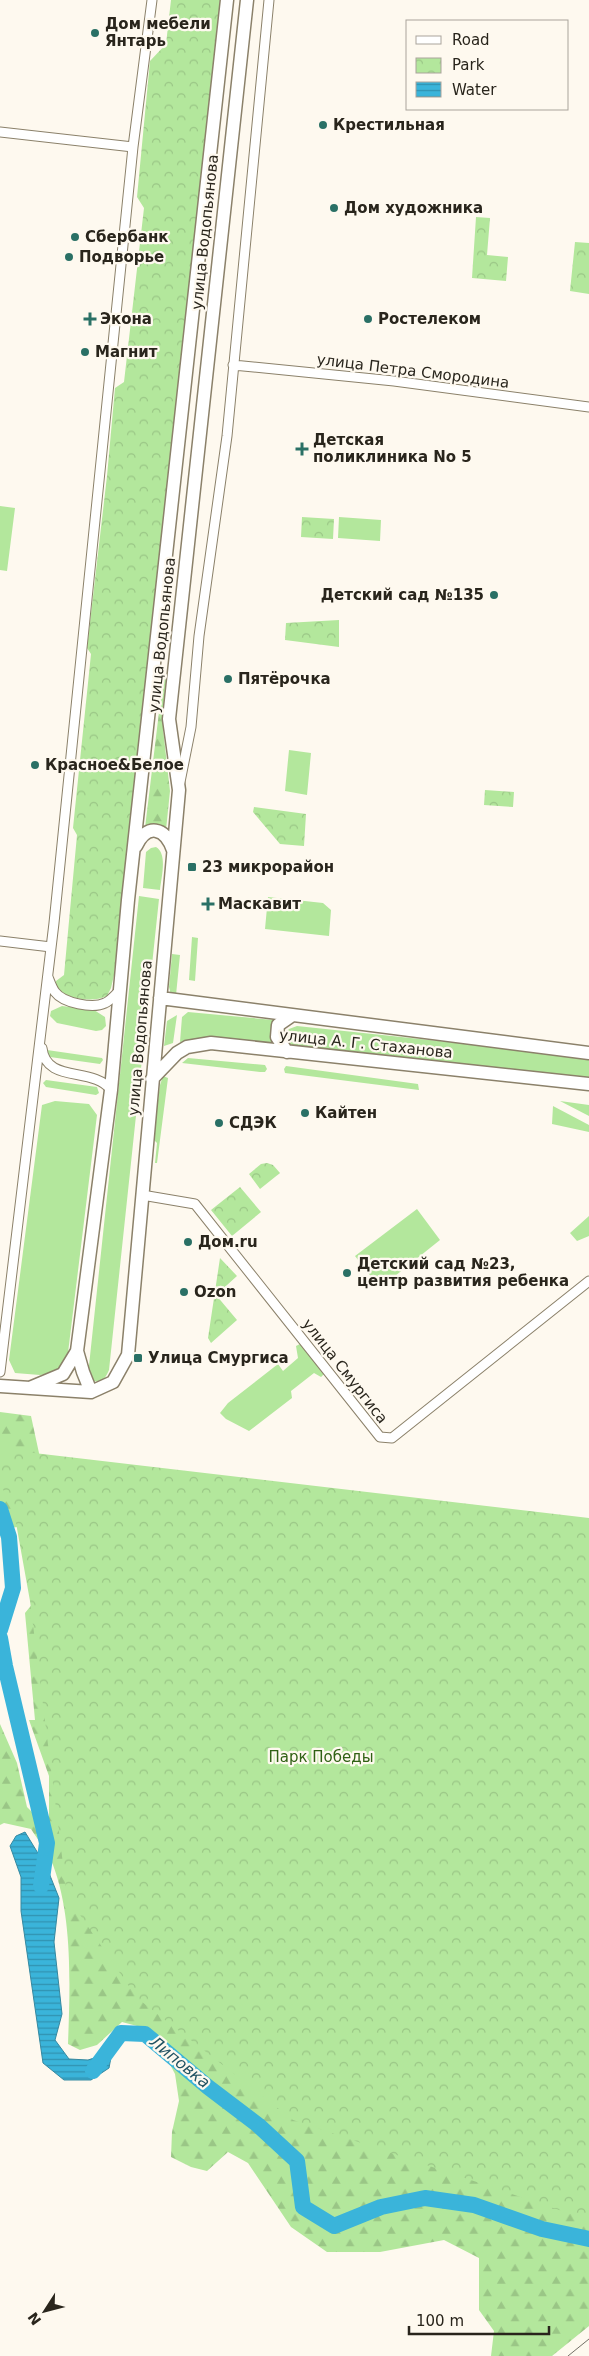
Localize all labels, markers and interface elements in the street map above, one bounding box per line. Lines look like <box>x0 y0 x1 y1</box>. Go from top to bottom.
place label: Дом мебели Янтарь <box>105 15 211 50</box>
legend <box>406 20 569 110</box>
marker: Дом мебели Янтарь <box>89 27 101 39</box>
text: Road <box>452 31 490 49</box>
text: Park <box>452 56 485 74</box>
text: Water <box>452 81 497 99</box>
place label: Крестильная <box>333 116 445 134</box>
marker: Крестильная <box>317 119 329 131</box>
street label: улица Водопьянова <box>188 153 222 311</box>
place label: Дом художника <box>344 199 483 217</box>
marker: Дом художника <box>328 202 340 214</box>
place label: Сбербанк <box>85 228 169 246</box>
marker: Сбербанк <box>69 231 81 243</box>
place label: Подворье <box>79 248 164 266</box>
marker: Подворье <box>63 251 75 263</box>
place label: Экона <box>100 310 152 328</box>
place label: Ростелеком <box>378 310 481 328</box>
marker: Экона <box>84 313 96 325</box>
marker: Ростелеком <box>362 313 374 325</box>
place label: Магнит <box>95 343 158 361</box>
marker: Магнит <box>79 346 91 358</box>
street label: улица Петра Смородина <box>316 350 510 392</box>
place label: Детская поликлиника No 5 <box>313 431 472 466</box>
marker: Детская поликлиника No 5 <box>295 442 309 456</box>
street label: улица Водопьянова <box>145 556 179 714</box>
place label: Детский сад №135 <box>321 586 484 604</box>
marker: Детский сад №135 <box>488 589 500 601</box>
place label: Пятёрочка <box>238 670 331 688</box>
marker: Пятёрочка <box>222 673 234 685</box>
place label: Красное&Белое <box>45 756 184 774</box>
marker: Красное&Белое <box>29 759 41 771</box>
place label: 23 микрорайон <box>202 858 334 876</box>
marker: 23 микрорайон <box>186 861 198 873</box>
place label: Маскавит <box>218 895 301 913</box>
marker: Маскавит <box>202 898 214 910</box>
street label: улица Водопьянова <box>124 959 156 1117</box>
street label: улица А. Г. Стаханова <box>278 1026 454 1062</box>
place label: Кайтен <box>315 1104 377 1122</box>
marker: Кайтен <box>299 1107 311 1119</box>
place label: СДЭК <box>229 1114 277 1132</box>
marker: СДЭК <box>213 1117 225 1129</box>
place label: Дом.ru <box>198 1233 258 1251</box>
marker: Дом.ru <box>182 1236 194 1248</box>
place label: Детский сад №23, центр развития ребенка <box>357 1255 569 1290</box>
marker: Детский сад №23, центр развития ребенка <box>341 1267 353 1279</box>
place label: Ozon <box>194 1283 236 1301</box>
marker: Ozon <box>178 1286 190 1298</box>
street label: улица Смургиса <box>299 1315 391 1427</box>
place label: Улица Смургиса <box>148 1349 289 1367</box>
marker: Улица Смургиса <box>132 1352 144 1364</box>
park label: Парк Победы <box>269 1748 373 1766</box>
water label: Липовка <box>145 2031 214 2092</box>
north arrow <box>20 2286 70 2336</box>
scale bar <box>409 2304 549 2336</box>
text: N <box>25 2309 44 2328</box>
text: 100 m <box>416 2312 464 2330</box>

